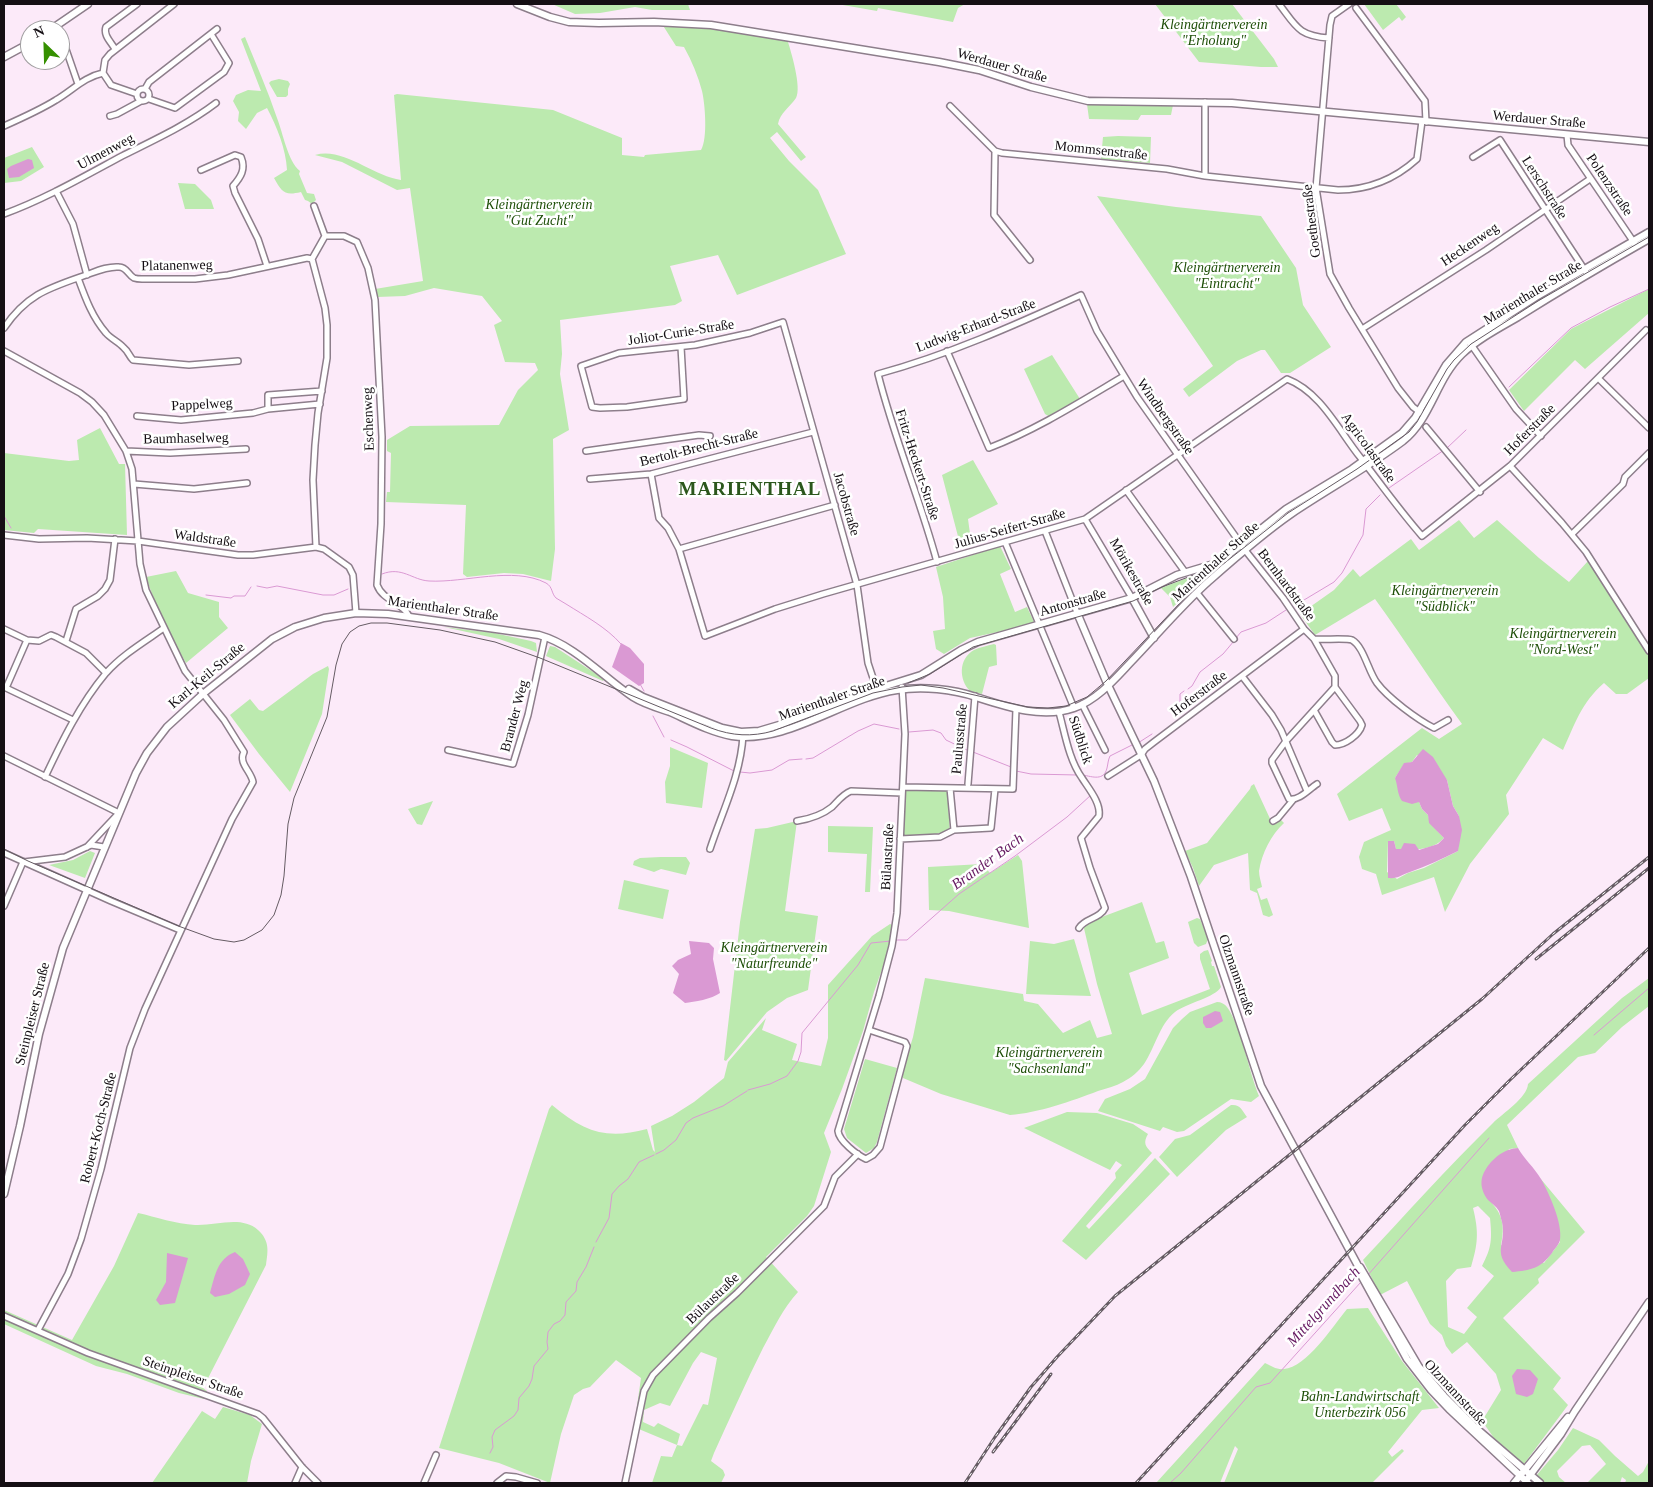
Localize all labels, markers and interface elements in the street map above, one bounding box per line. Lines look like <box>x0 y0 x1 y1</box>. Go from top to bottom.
park label: Kleingärtnerverein "Erholung" <box>1161 17 1267 49</box>
north arrow <box>20 20 70 70</box>
text: N <box>31 23 47 41</box>
street label: Werdauer Straße <box>955 45 1049 87</box>
street label: Werdauer Straße <box>1492 108 1586 132</box>
street label: Ulmenweg <box>75 130 137 174</box>
street label: Mommsenstraße <box>1054 138 1148 164</box>
street label: Polenzstraße <box>1582 151 1636 219</box>
street label: Lerschstraße <box>1517 153 1571 223</box>
street label: Goethestraße <box>1299 183 1325 259</box>
park label: Kleingärtnerverein "Gut Zucht" <box>486 197 592 230</box>
street label: Heckenweg <box>1438 220 1502 270</box>
street label: Platanenweg <box>141 257 213 275</box>
street label: Marienthaler Straße <box>1481 257 1585 329</box>
park label: Kleingärtnerverein "Eintracht" <box>1174 260 1280 292</box>
street label: Ludwig-Erhard-Straße <box>914 295 1038 357</box>
street label: Joliot-Curie-Straße <box>627 316 735 350</box>
street label: Windbergstraße <box>1133 376 1197 458</box>
street label: Eschenweg <box>359 387 379 451</box>
street label: Pappelweg <box>171 395 233 415</box>
street label: Hoferstraße <box>1501 401 1559 459</box>
street label: Fritz-Heckert-Straße <box>891 407 943 523</box>
street label: Agricolastraße <box>1337 410 1399 486</box>
street label: Bertolt-Brecht-Straße <box>638 425 760 471</box>
street label: Baumhaselweg <box>143 430 229 448</box>
street label: Jacobstraße <box>829 470 863 538</box>
district label: MARIENTHAL <box>677 479 823 501</box>
street label: Julius-Seifert-Straße <box>952 505 1068 553</box>
street label: Marienthaler Straße <box>1169 518 1263 606</box>
street label: Waldstraße <box>173 526 237 552</box>
street label: Mörikestraße <box>1105 535 1157 609</box>
street label: Bernhardstraße <box>1254 546 1318 624</box>
park label: Kleingärtnerverein "Südblick" <box>1392 583 1498 616</box>
street label: Antonstraße <box>1038 585 1108 621</box>
street label: Marienthaler Straße <box>387 593 499 625</box>
park label: Kleingärtnerverein "Nord-West" <box>1510 626 1616 658</box>
street label: Karl-Keil-Straße <box>166 639 248 713</box>
street label: Hoferstraße <box>1168 667 1230 721</box>
street label: Marienthaler Straße <box>777 673 887 725</box>
street label: Brander Weg <box>497 678 533 754</box>
street label: Paulusstraße <box>949 703 971 775</box>
street label: Südblick <box>1064 714 1096 766</box>
street label: Bülaustraße <box>878 823 898 891</box>
water label: Brander Bach <box>949 830 1027 894</box>
street label: Olzmannstraße <box>1214 932 1258 1018</box>
park label: Kleingärtnerverein "Naturfreunde" <box>721 940 827 972</box>
street label: Steinpleiser Straße <box>12 961 54 1067</box>
park label: Kleingärtnerverein "Sachsenland" <box>996 1045 1102 1078</box>
street label: Robert-Koch-Straße <box>77 1071 121 1185</box>
water label: Mittelgrundbach <box>1284 1264 1364 1350</box>
street label: Bülaustraße <box>683 1270 743 1328</box>
street label: Steinpleiser Straße <box>140 1353 246 1403</box>
street label: Olzmannstraße <box>1420 1356 1490 1430</box>
park label: Bahn-Landwirtschaft Unterbezirk 056 <box>1300 1389 1420 1421</box>

